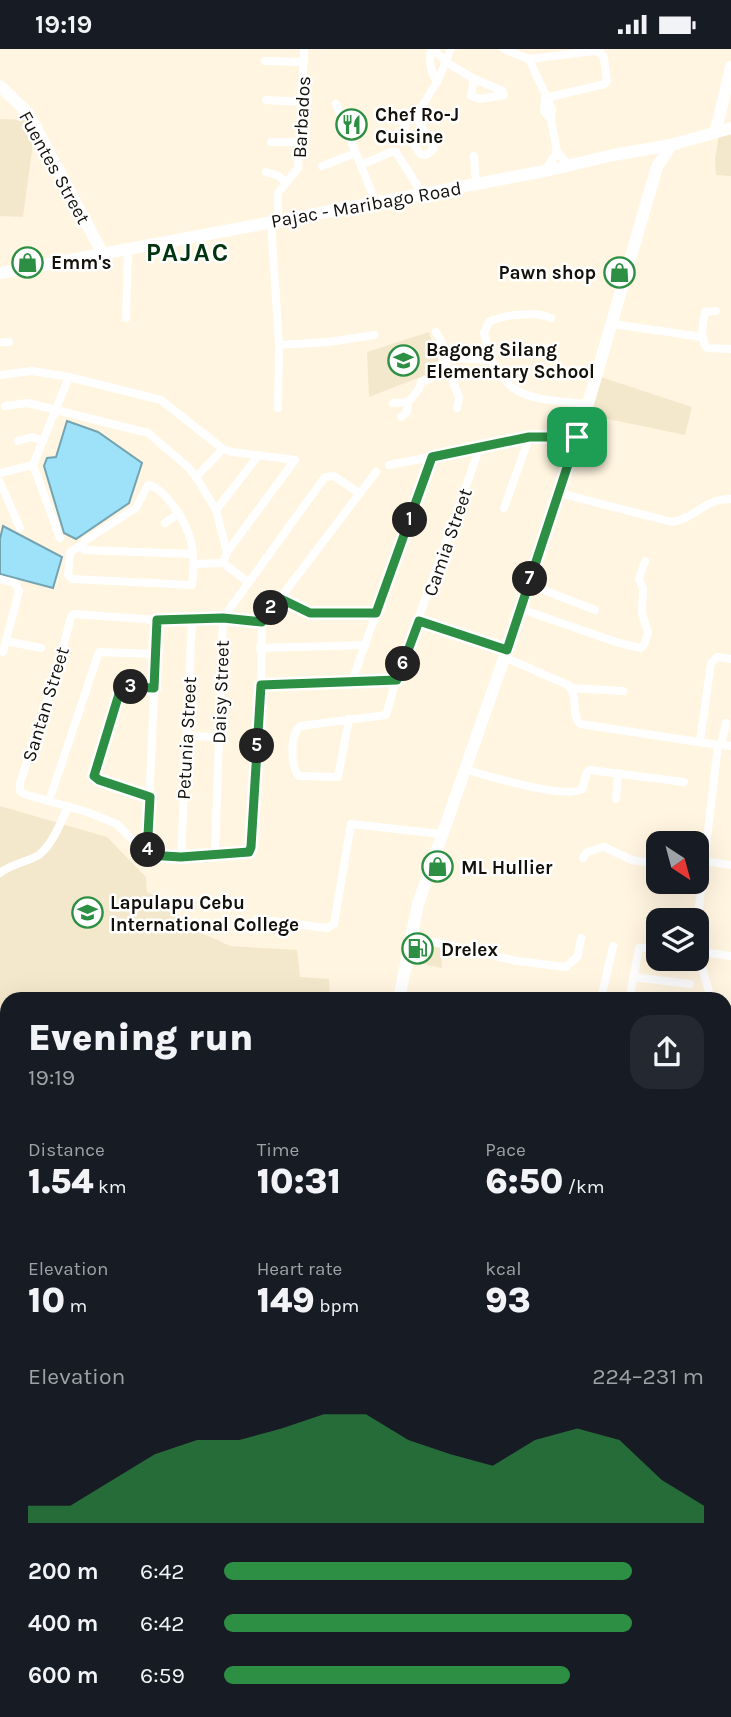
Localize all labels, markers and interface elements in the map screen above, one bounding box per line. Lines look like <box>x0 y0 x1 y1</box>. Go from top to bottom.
text: 19:19 <box>35 9 92 40</box>
street label: Barbados <box>289 75 315 159</box>
place label: Chef Ro-J Cuisine <box>375 104 459 148</box>
street label: Fuentes Street <box>14 107 94 228</box>
restaurant icon: Chef Ro-J Cuisine <box>335 108 369 142</box>
street label: Pajac - Maribago Road <box>269 177 463 233</box>
district label: PAJAC <box>146 237 230 268</box>
shop icon: Emm's <box>11 245 45 279</box>
place label: Emm's <box>51 252 112 274</box>
shop icon: Pawn shop <box>602 255 636 289</box>
place label: Pawn shop <box>499 262 596 284</box>
place label: Bagong Silang Elementary School <box>426 339 595 383</box>
school or university icon: Bagong Silang Elementary School <box>386 343 420 377</box>
pin <box>547 407 607 467</box>
icon: arrive <box>558 418 596 456</box>
street label: Camia Street <box>419 485 477 599</box>
pin: 1 <box>392 503 428 538</box>
text: 1 <box>406 508 413 530</box>
pin: 7 <box>512 561 548 597</box>
text: 7 <box>525 567 534 589</box>
pin: 2 <box>254 591 288 625</box>
text: 2 <box>265 596 276 618</box>
street label: Daisy Street <box>208 640 234 744</box>
street label: Santan Street <box>18 644 74 764</box>
pin: 6 <box>386 647 420 681</box>
text: 6 <box>397 652 408 674</box>
pin: 3 <box>114 669 148 705</box>
text: 3 <box>125 675 136 697</box>
street label: Petunia Street <box>173 676 201 800</box>
pin: 5 <box>240 729 274 763</box>
text: 5 <box>251 734 262 756</box>
north arrow <box>646 831 709 894</box>
map controls <box>646 831 709 971</box>
pin: 4 <box>130 833 166 867</box>
text: 4 <box>142 838 153 860</box>
shop icon: ML Hullier <box>421 850 455 884</box>
place label: ML Hullier <box>461 857 553 879</box>
place label: Lapulapu Cebu International College <box>110 892 299 936</box>
school or university icon: Lapulapu Cebu International College <box>70 896 104 930</box>
button: layers <box>646 908 709 971</box>
fuel station icon: Drelex <box>401 932 435 966</box>
place label: Drelex <box>441 939 498 961</box>
text: Evening run <box>28 1015 253 1060</box>
button: share <box>630 1015 704 1089</box>
text: 19:19 <box>28 1064 75 1091</box>
text: Distance <box>28 1139 105 1161</box>
text: Time <box>257 1139 299 1161</box>
text: Pace <box>485 1139 526 1161</box>
text: 1.54 <box>28 1161 94 1202</box>
text: 10:31 <box>257 1161 341 1202</box>
text: 6:50 <box>485 1161 563 1202</box>
text: km <box>94 1176 127 1198</box>
text: /km <box>563 1176 605 1198</box>
text: Elevation <box>28 1258 108 1280</box>
text: Heart rate <box>257 1258 342 1280</box>
text: kcal <box>485 1258 522 1280</box>
text: 10 <box>28 1280 65 1321</box>
text: 149 <box>257 1280 315 1321</box>
text: 93 <box>485 1280 531 1321</box>
text: m <box>65 1295 87 1317</box>
text: bpm <box>315 1295 359 1317</box>
text: Elevation <box>28 1363 125 1390</box>
text: 224–231 m <box>592 1363 704 1390</box>
text: 200 m <box>28 1558 99 1585</box>
text: 6:42 <box>140 1558 185 1585</box>
text: 400 m <box>28 1610 98 1637</box>
text: 6:42 <box>140 1610 185 1637</box>
text: 600 m <box>28 1662 99 1689</box>
text: 6:59 <box>140 1662 185 1689</box>

